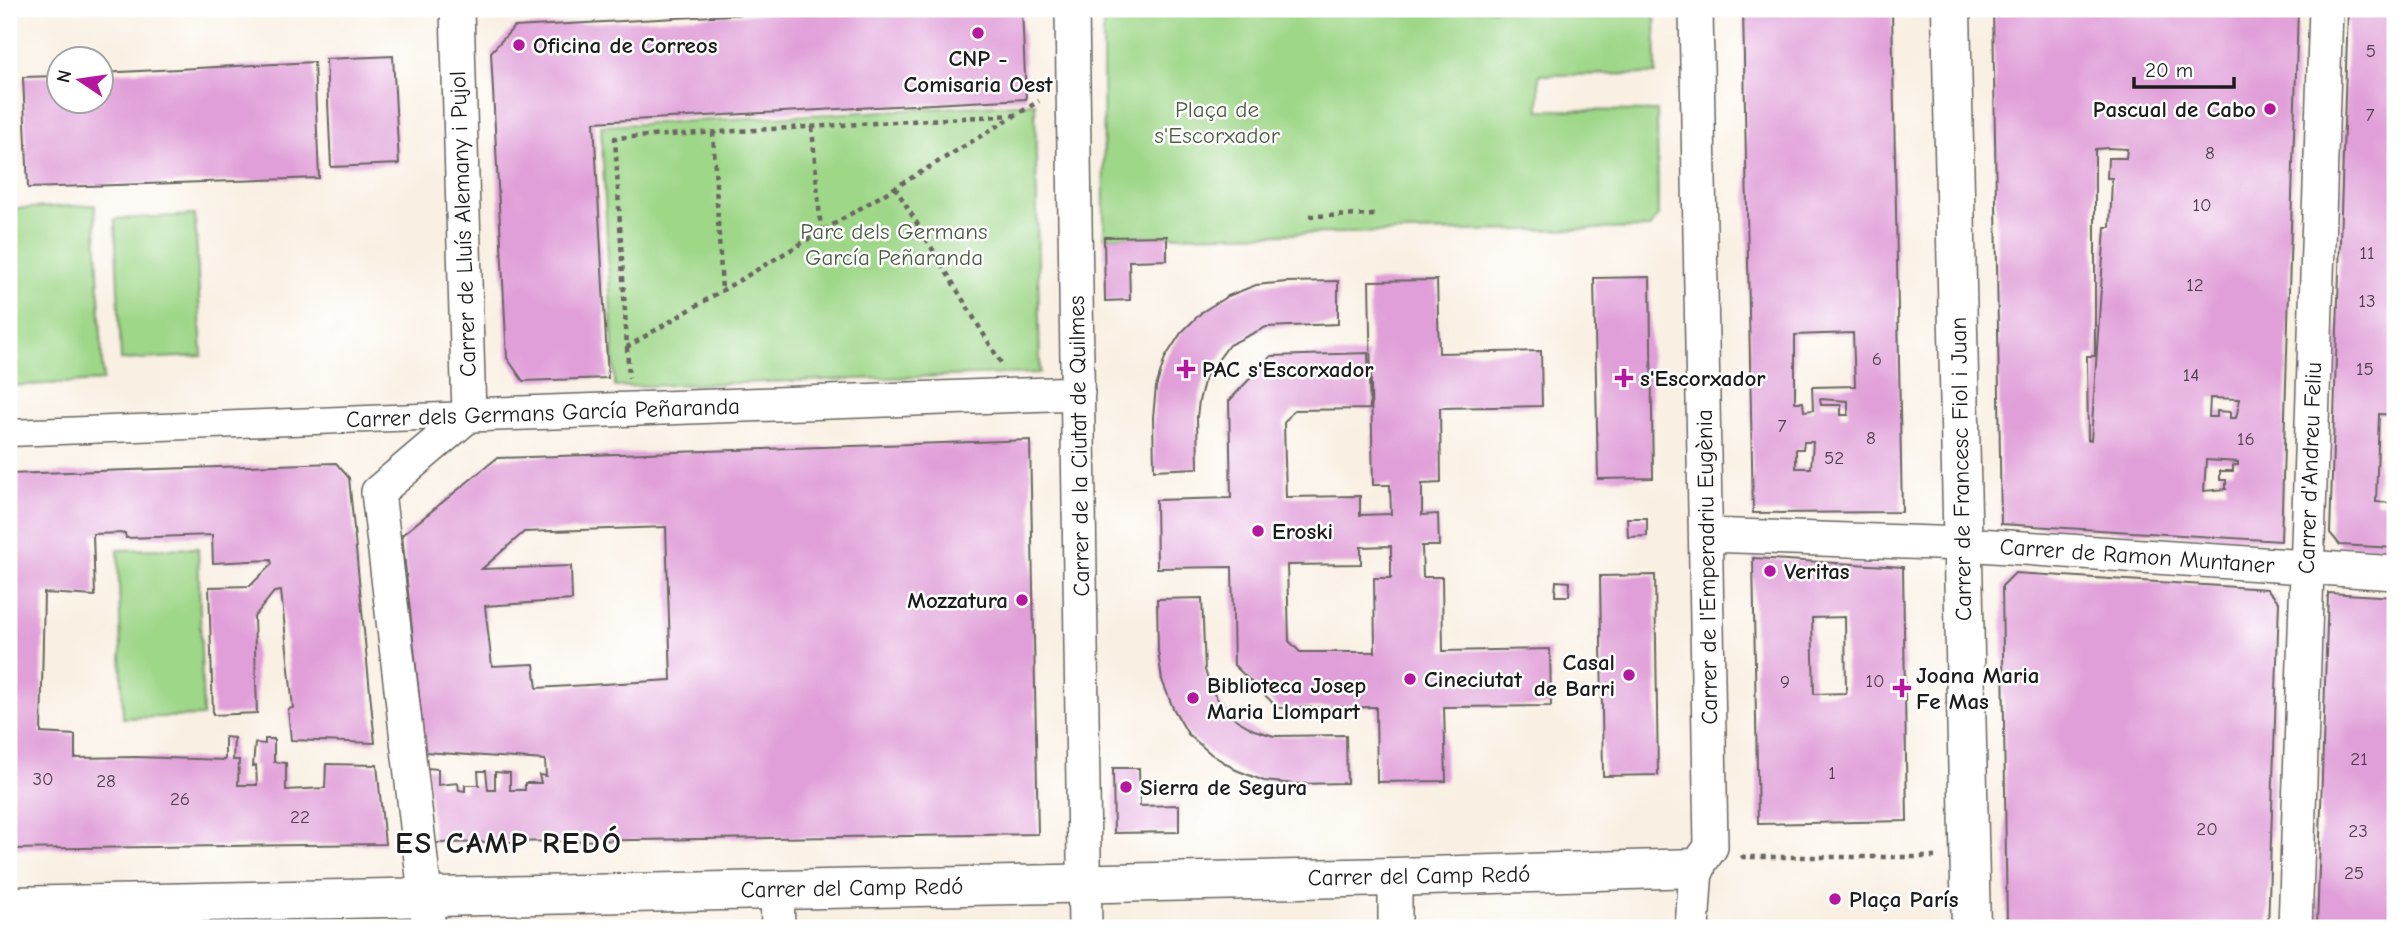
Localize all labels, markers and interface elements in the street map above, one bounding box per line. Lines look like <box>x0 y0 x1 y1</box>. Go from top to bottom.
marker: CNP - Comisaria Oest <box>970 25 986 41</box>
place label: Oficina de Correos <box>533 32 718 59</box>
marker: Oficina de Correos <box>511 37 527 53</box>
house number: 5 <box>2366 40 2376 62</box>
place label: CNP - Comisaria Oest <box>903 45 1053 98</box>
north arrow <box>46 46 116 116</box>
scale bar <box>2134 46 2234 90</box>
text: 20 m <box>2145 58 2193 82</box>
text: N <box>52 68 77 85</box>
street label: Carrer de Lluís Alemany i Pujol <box>444 71 482 377</box>
park label: Plaça de s'Escorxador <box>1154 96 1281 149</box>
place label: Pascual de Cabo <box>2093 96 2256 123</box>
marker: Pascual de Cabo <box>2262 101 2278 117</box>
house number: 7 <box>2366 104 2375 126</box>
house number: 8 <box>2205 142 2215 164</box>
house number: 10 <box>2192 194 2212 216</box>
park label: Parc dels Germans García Peñaranda <box>800 218 988 271</box>
house number: 11 <box>2359 242 2375 264</box>
house number: 12 <box>2186 274 2204 296</box>
house number: 13 <box>2358 290 2376 312</box>
street label: Carrer de la Ciutat de Quilmes <box>1063 295 1095 597</box>
street label: Carrer de Francesc Fiol i Juan <box>1945 317 1977 621</box>
house number: 6 <box>1872 348 1882 370</box>
place label: PAC s'Escorxador <box>1202 356 1374 383</box>
house number: 15 <box>2356 358 2374 380</box>
marker: PAC s'Escorxador <box>1176 359 1196 379</box>
street label: Carrer d'Andreu Feliu <box>2293 361 2327 575</box>
house number: 14 <box>2183 364 2199 386</box>
place label: s'Escorxador <box>1640 365 1766 392</box>
marker: s'Escorxador <box>1614 368 1634 388</box>
street label: Carrer dels Germans García Peñaranda <box>346 393 740 433</box>
street label: Carrer de l'Emperadriu Eugènia <box>1691 409 1723 725</box>
house number: 7 <box>1778 415 1787 437</box>
house number: 8 <box>1866 427 1876 449</box>
house number: 16 <box>2237 428 2255 450</box>
house number: 52 <box>1824 447 1844 469</box>
place label: Eroski <box>1272 518 1333 545</box>
marker: Eroski <box>1250 523 1266 539</box>
street label: Carrer de Ramon Muntaner <box>1999 533 2276 579</box>
place label: Veritas <box>1784 558 1850 585</box>
marker: Veritas <box>1762 563 1778 579</box>
place label: Mozzatura <box>907 587 1008 614</box>
marker: Mozzatura <box>1014 592 1030 608</box>
place label: Casal de Barri <box>1534 649 1615 702</box>
place label: Joana Maria Fe Mas <box>1916 662 2040 715</box>
place label: Cineciutat <box>1424 666 1522 693</box>
marker: Casal de Barri <box>1621 667 1637 683</box>
house number: 10 <box>1865 670 1885 692</box>
marker: Cineciutat <box>1402 671 1418 687</box>
house number: 9 <box>1780 671 1790 693</box>
place label: Biblioteca Josep Maria Llompart <box>1207 672 1366 725</box>
marker: Joana Maria Fe Mas <box>1894 680 1910 696</box>
marker: Biblioteca Josep Maria Llompart <box>1185 690 1201 706</box>
house number: 21 <box>2350 748 2368 770</box>
house number: 1 <box>1828 762 1836 784</box>
house number: 30 <box>32 768 54 790</box>
house number: 28 <box>96 770 116 792</box>
place label: Sierra de Segura <box>1140 774 1307 801</box>
marker: Sierra de Segura <box>1118 779 1134 795</box>
house number: 26 <box>170 788 190 810</box>
house number: 22 <box>290 806 310 828</box>
house number: 20 <box>2196 818 2218 840</box>
house number: 23 <box>2348 820 2368 842</box>
district label: ES CAMP REDÓ <box>395 825 623 861</box>
street label: Carrer del Camp Redó <box>1307 861 1531 891</box>
house number: 25 <box>2344 862 2364 884</box>
street label: Carrer del Camp Redó <box>740 873 964 903</box>
place label: Plaça París <box>1849 886 1959 913</box>
marker: Plaça París <box>1827 891 1843 907</box>

